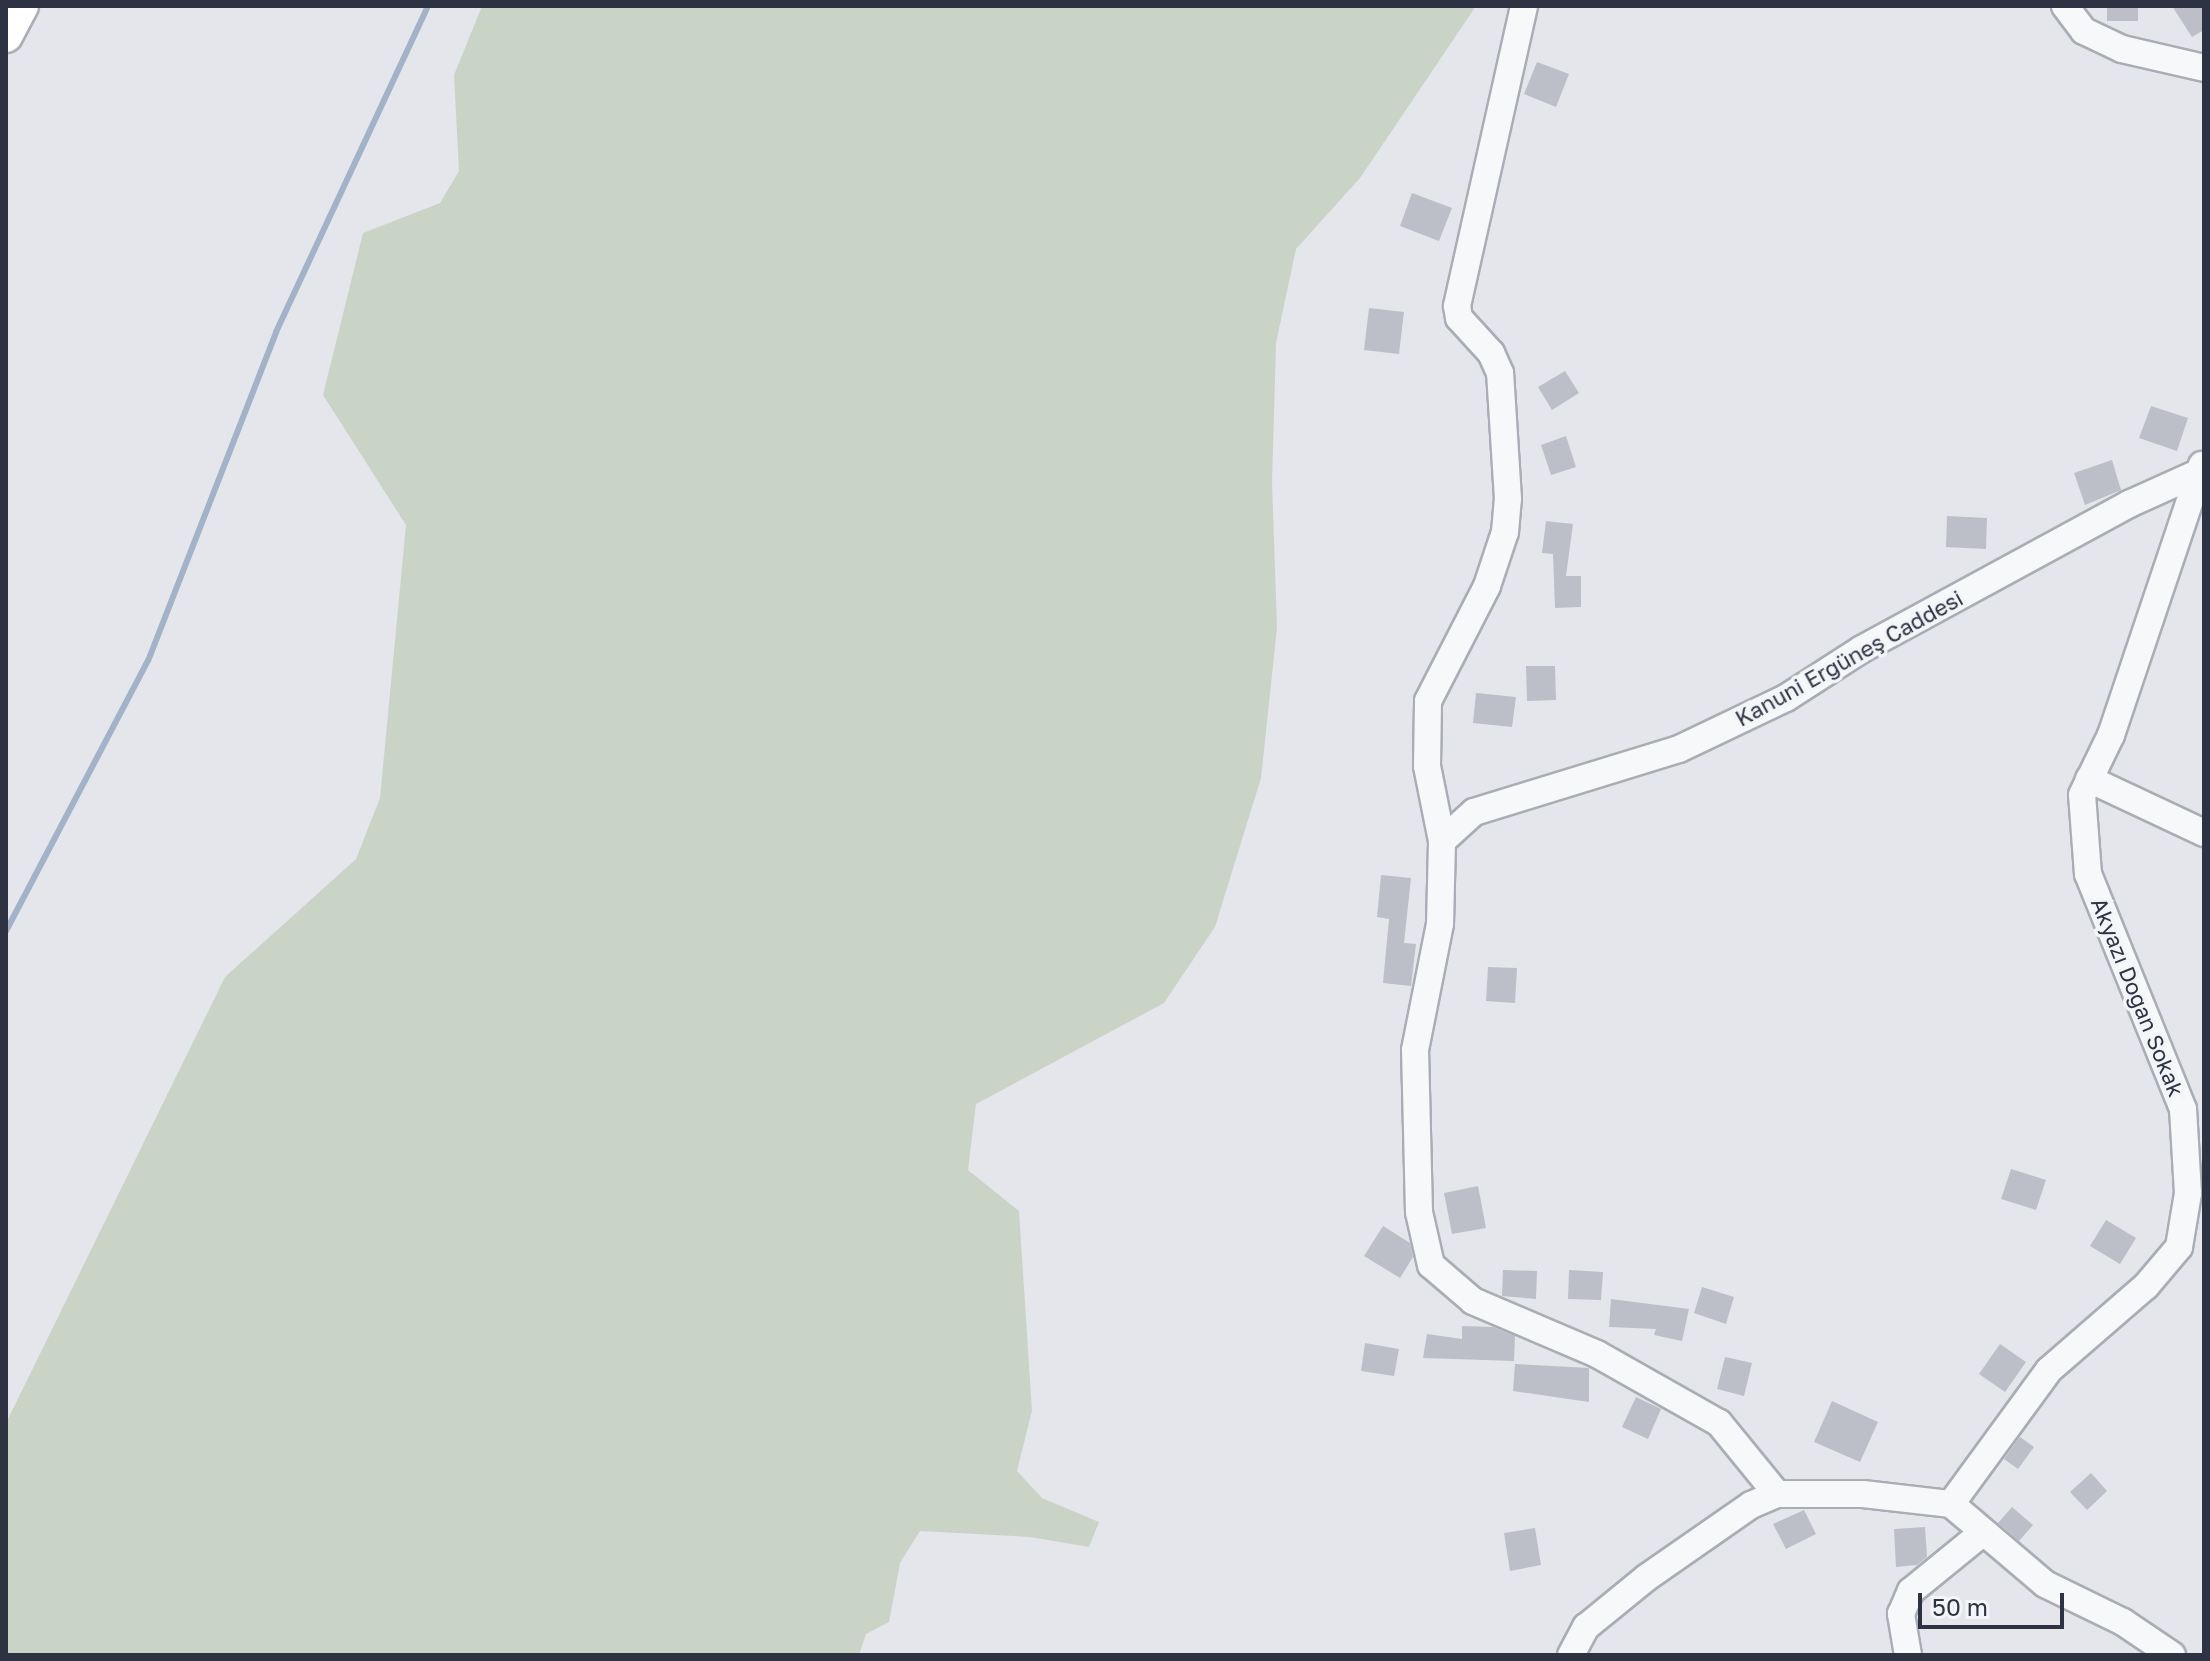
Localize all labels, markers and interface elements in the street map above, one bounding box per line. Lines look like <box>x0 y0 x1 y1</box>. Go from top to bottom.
street label: Kanuni Ergüneş Caddesi <box>1731 584 1967 732</box>
street label: Akyazı Doğan Sokak <box>2086 894 2190 1100</box>
scale bar <box>1922 1577 2068 1627</box>
text: 50 m <box>1932 1592 1988 1621</box>

